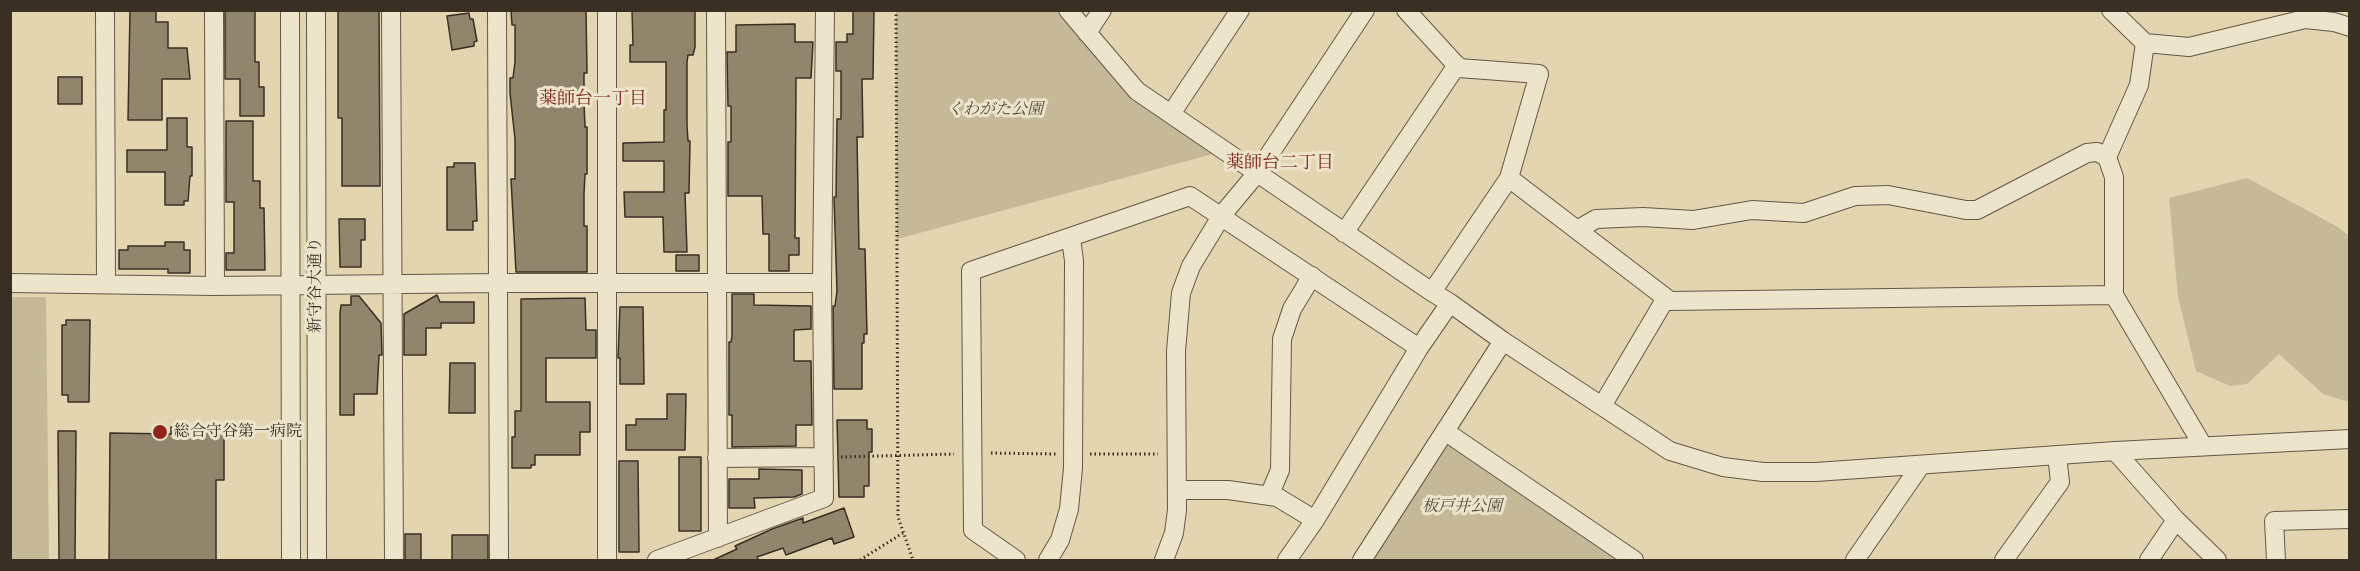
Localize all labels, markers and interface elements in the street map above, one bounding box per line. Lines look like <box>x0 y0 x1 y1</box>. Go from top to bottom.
district label: 薬師台一丁目 <box>539 88 647 110</box>
park label: くわがた公園 <box>947 100 1043 120</box>
district label: 薬師台二丁目 <box>1226 152 1334 174</box>
street label: 新守谷大通り <box>306 237 326 333</box>
place label: 総合守谷第一病院 <box>174 422 302 442</box>
marker: 総合守谷第一病院 <box>151 423 169 441</box>
park label: 板戸井公園 <box>1422 497 1502 517</box>

